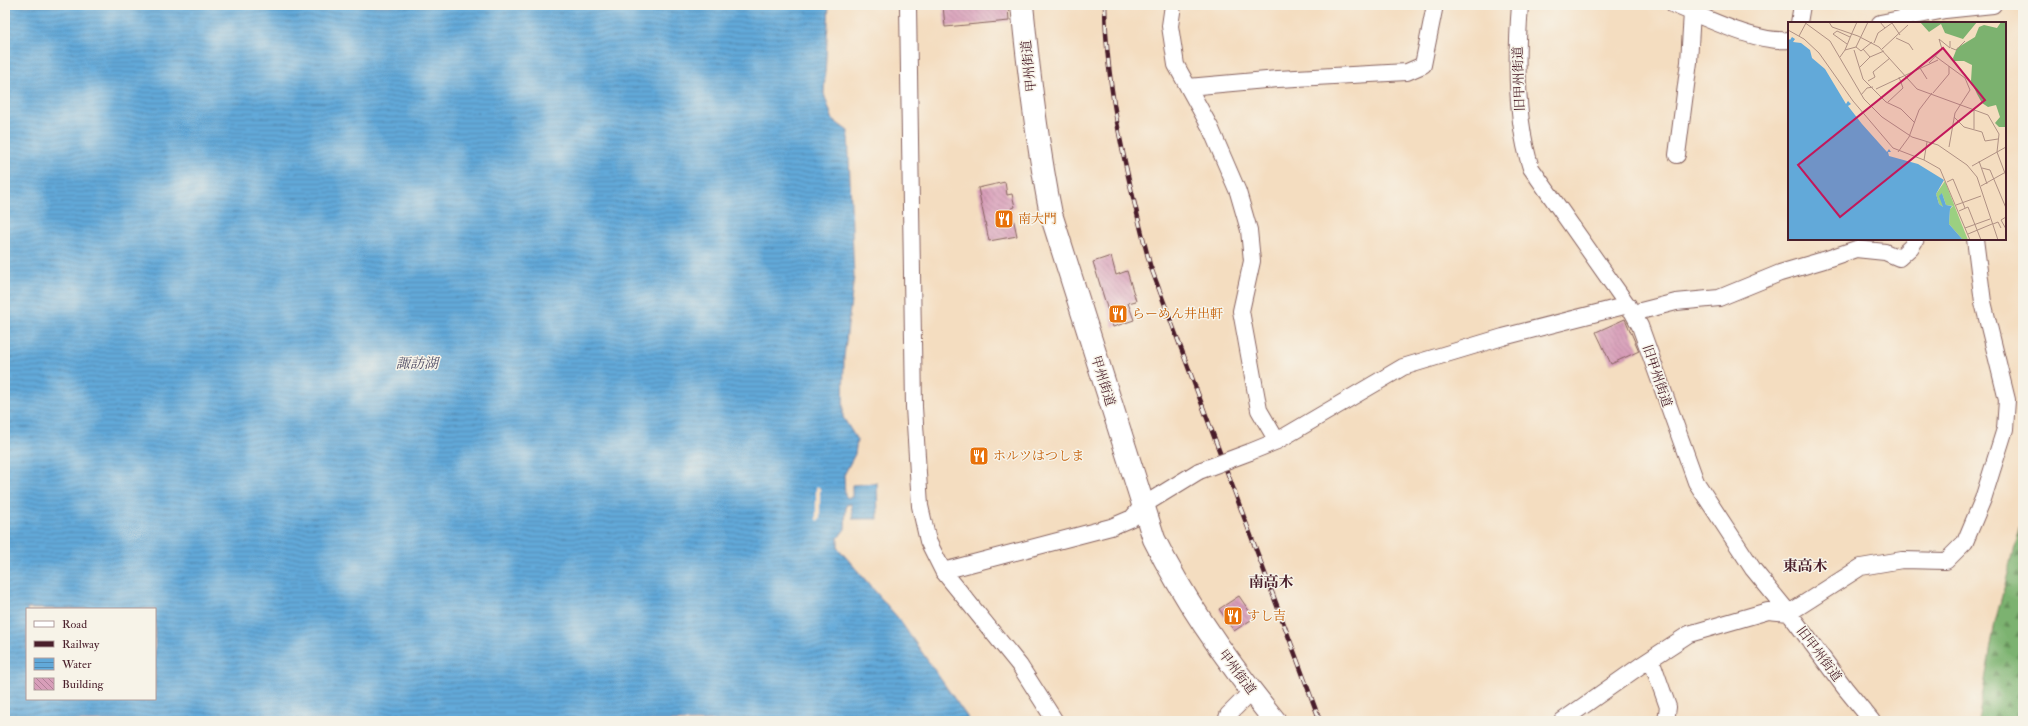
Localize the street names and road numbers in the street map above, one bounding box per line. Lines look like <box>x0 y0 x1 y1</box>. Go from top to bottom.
street label: 甲州街道 <box>1018 39 1040 93</box>
street label: 旧甲州街道 <box>1510 46 1528 112</box>
street label: 旧甲州街道 <box>1639 343 1675 409</box>
street label: 甲州街道 <box>1088 354 1118 408</box>
street label: 旧甲州街道 <box>1793 623 1845 685</box>
street label: 甲州街道 <box>1215 646 1259 698</box>

